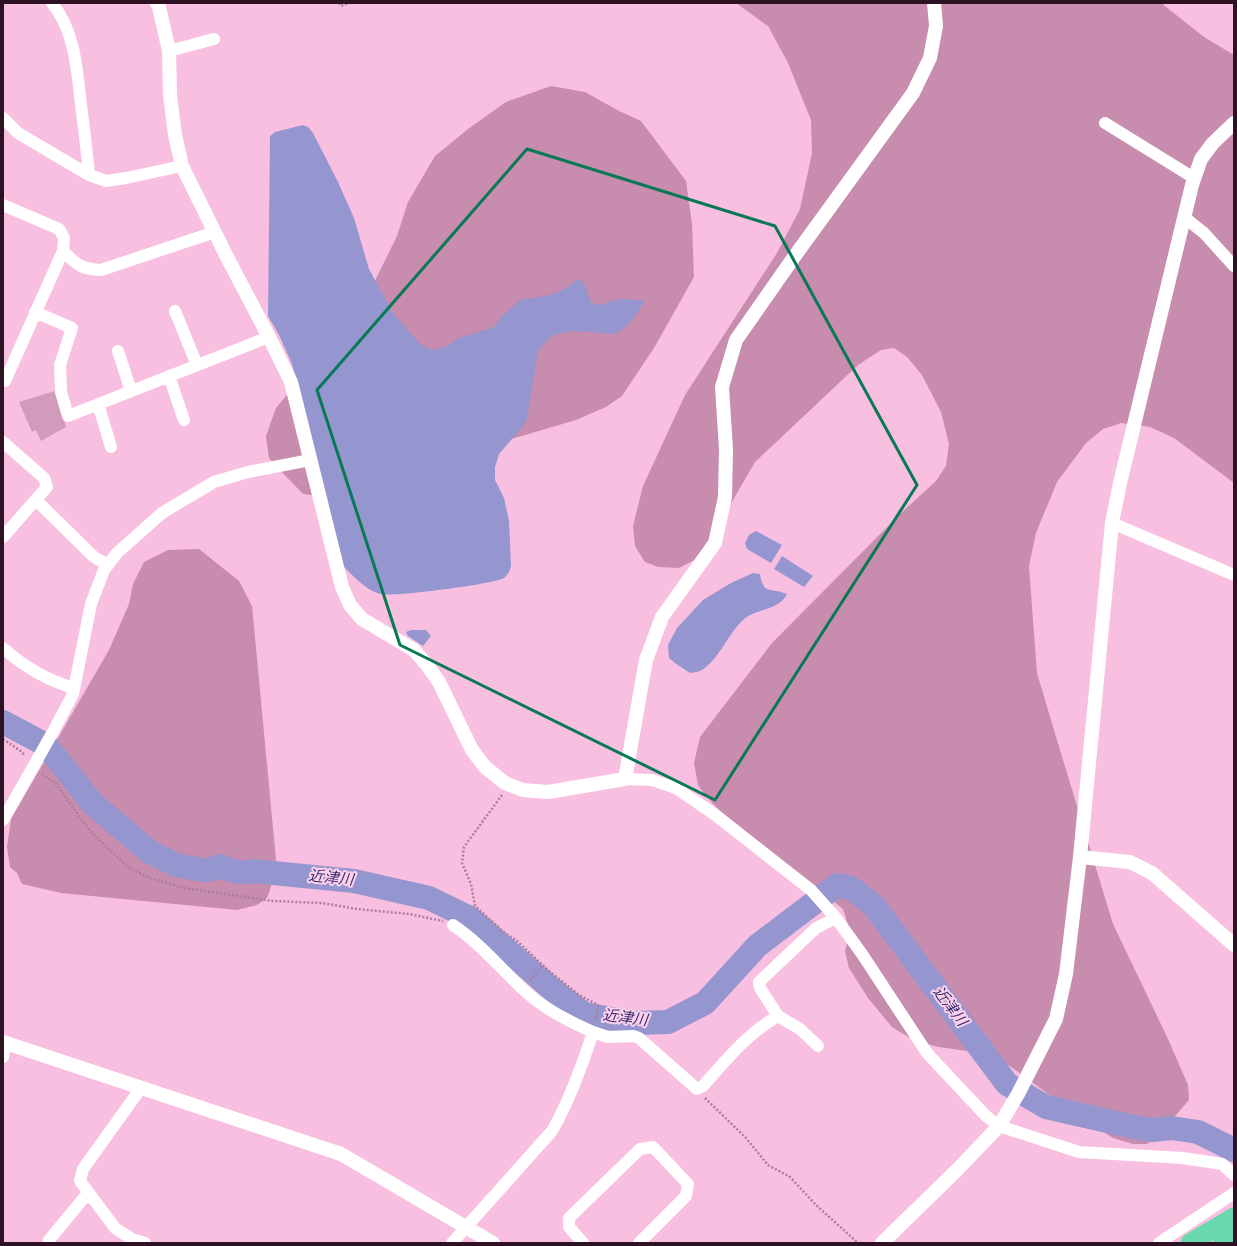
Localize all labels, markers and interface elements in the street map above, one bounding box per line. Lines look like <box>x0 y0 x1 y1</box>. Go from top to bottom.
water label: 近津川 <box>308 867 356 891</box>
water label: 近津川 <box>928 983 971 1032</box>
water label: 近津川 <box>602 1007 650 1031</box>

